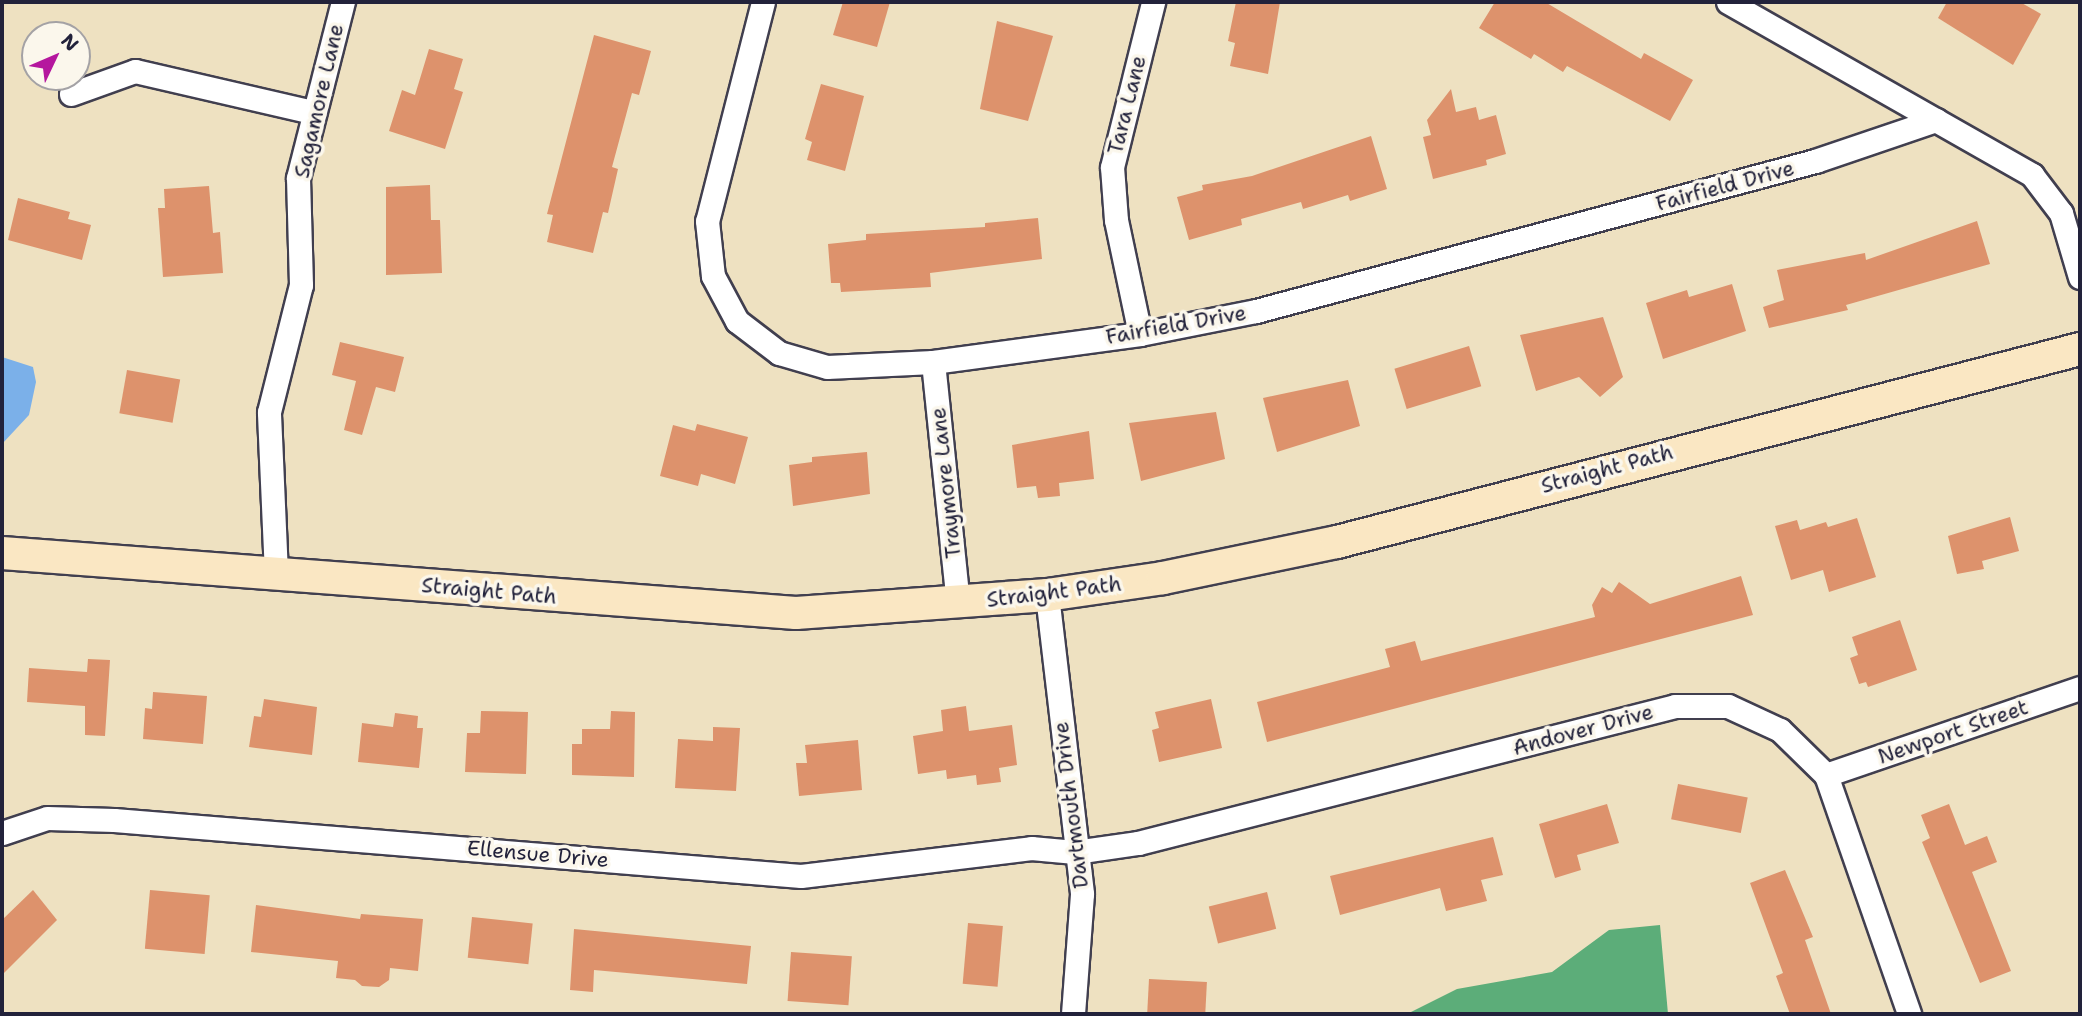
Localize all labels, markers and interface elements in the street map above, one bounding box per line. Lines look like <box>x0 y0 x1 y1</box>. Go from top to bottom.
north arrow <box>21 21 91 91</box>
street label: Sagamore Lane <box>289 22 349 180</box>
text: N <box>56 28 84 57</box>
street label: Tara Lane <box>1103 53 1151 157</box>
street label: Fairfield Drive <box>1653 155 1797 217</box>
street label: Fairfield Drive <box>1104 300 1248 350</box>
street label: Traymore Lane <box>926 406 966 560</box>
street label: Straight Path <box>1538 439 1676 499</box>
street label: Straight Path <box>985 571 1123 613</box>
street label: Straight Path <box>420 573 558 609</box>
street label: Newport Street <box>1875 694 2031 770</box>
street label: Andover Drive <box>1510 699 1656 761</box>
street label: Dartmouth Drive <box>1048 720 1094 890</box>
street label: Ellensue Drive <box>466 835 610 873</box>

